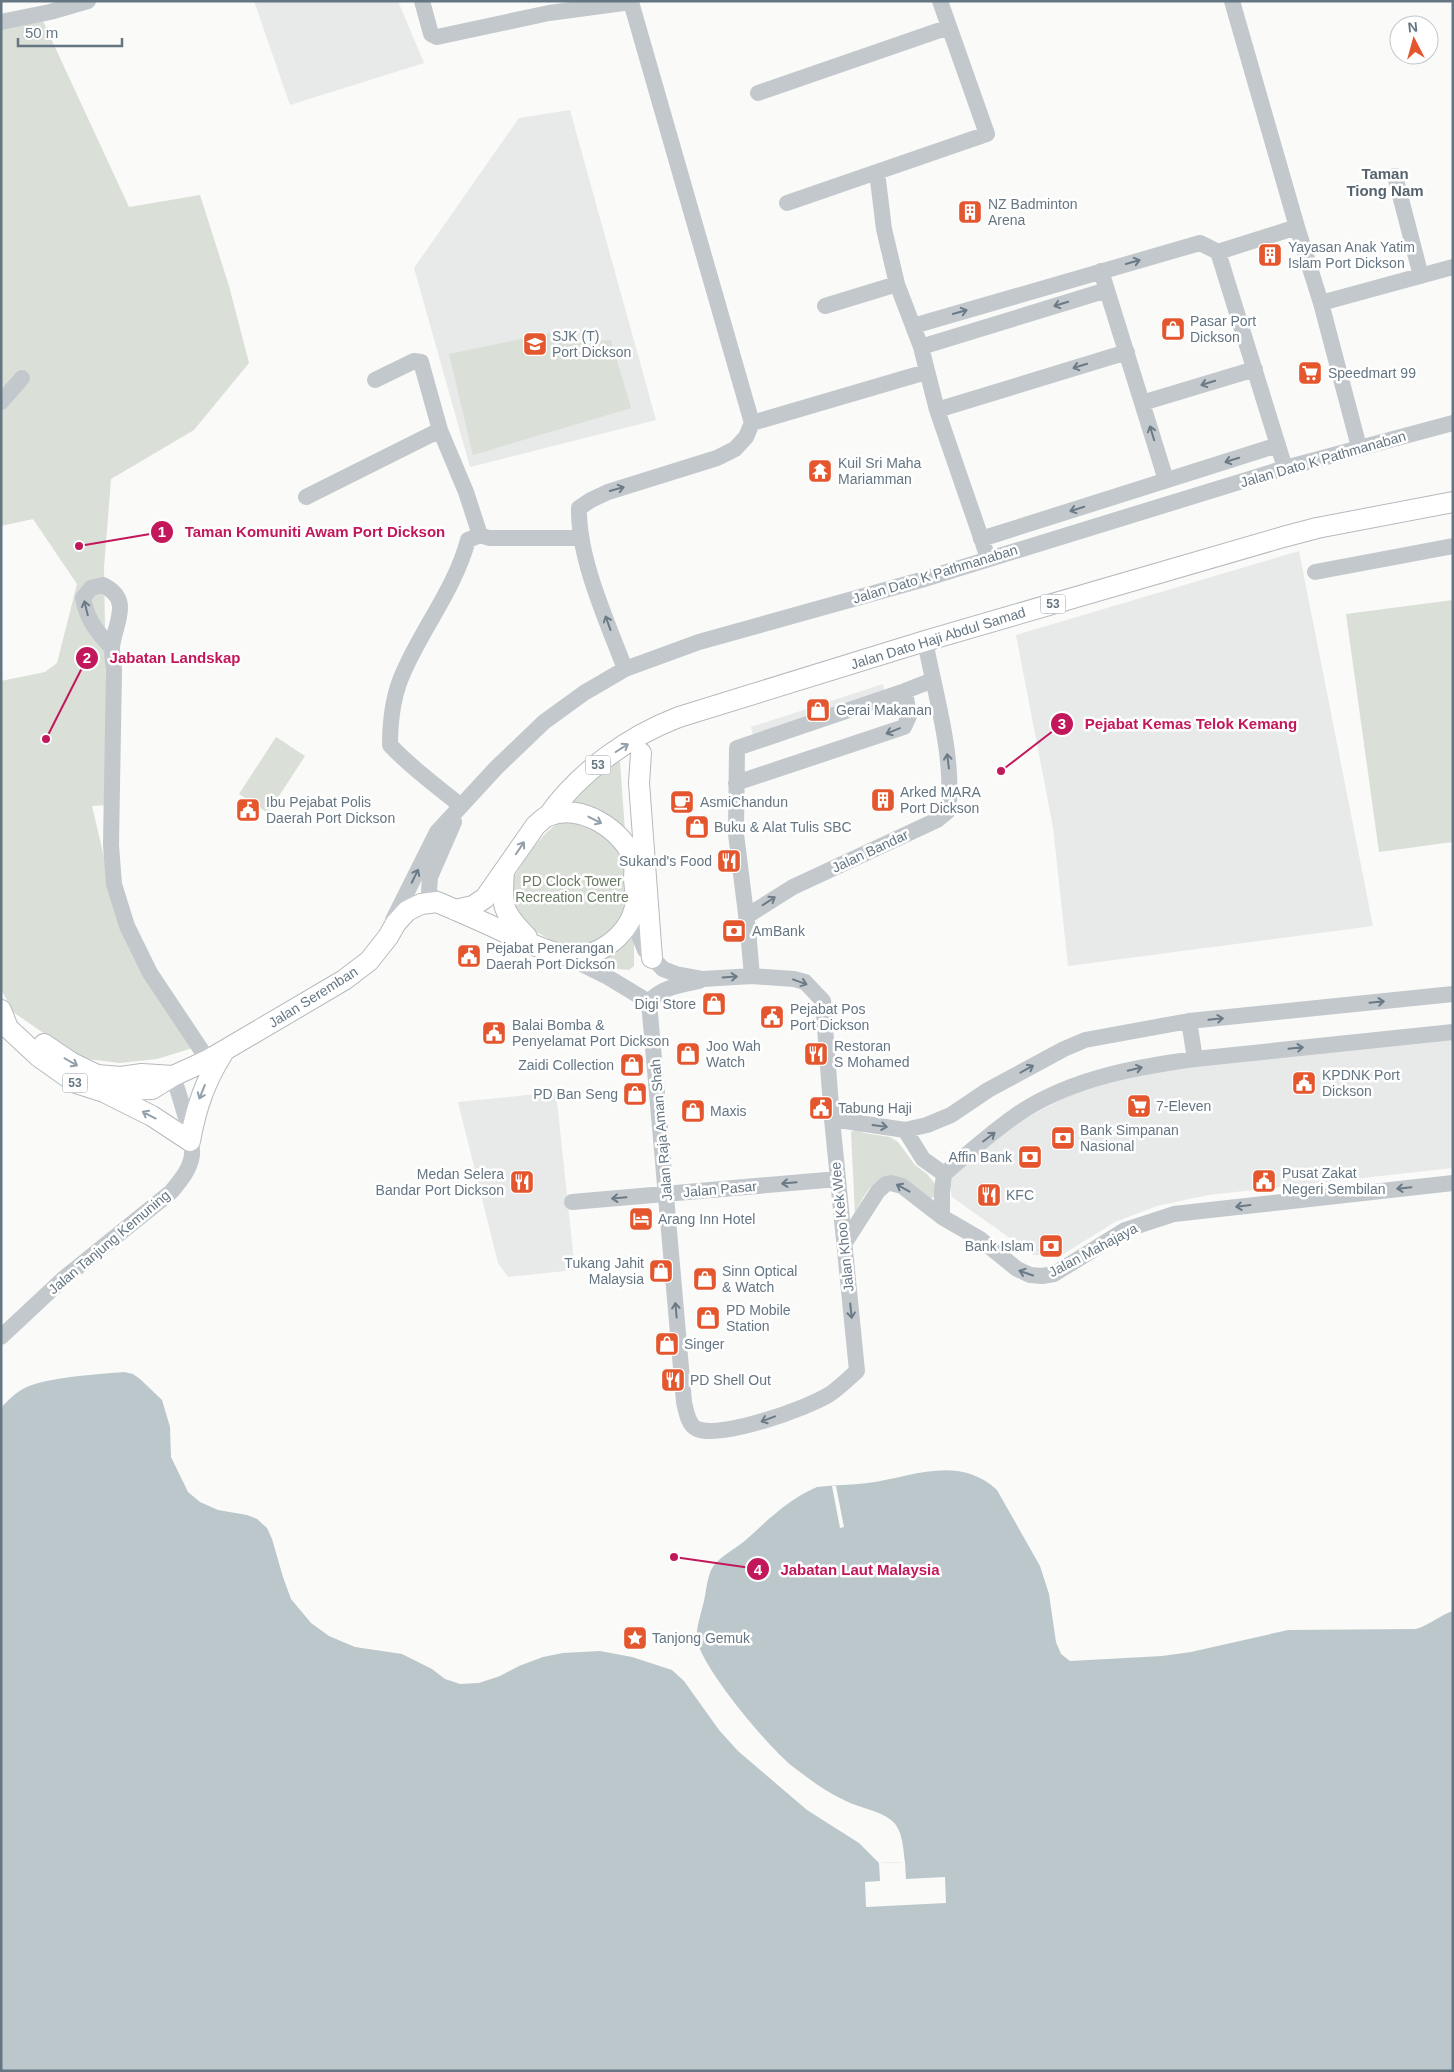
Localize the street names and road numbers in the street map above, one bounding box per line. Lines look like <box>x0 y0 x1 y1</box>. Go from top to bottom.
street label: Jalan Dato K Pathmanaban <box>1238 428 1408 490</box>
street label: Jalan Dato K Pathmanaban <box>851 541 1019 607</box>
road number: 53 <box>1040 594 1066 614</box>
street label: Jalan Dato Haji Abdul Samad <box>849 604 1027 672</box>
road number: 53 <box>586 756 610 774</box>
street label: Jalan Bandar <box>829 826 911 876</box>
street label: Jalan Seremban <box>266 963 360 1031</box>
street label: Jalan Raja Aman Shah <box>647 1058 675 1202</box>
road number: 53 <box>62 1074 88 1092</box>
street label: Jalan Khoo Kek Wee <box>827 1161 857 1293</box>
street label: Jalan Pasar <box>682 1178 758 1200</box>
street label: Jalan Tanjung Kemuning <box>45 1187 173 1297</box>
street label: Jalan Mahajaya <box>1046 1220 1140 1280</box>

